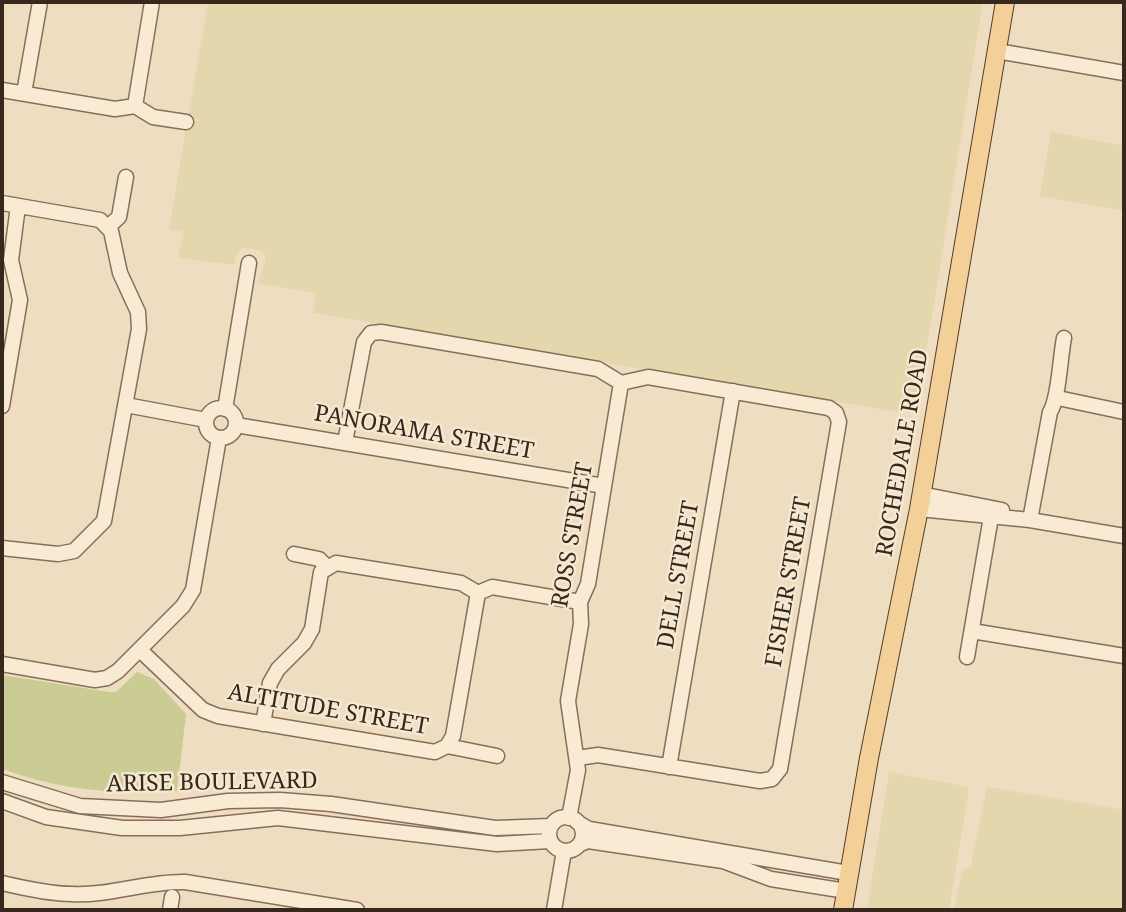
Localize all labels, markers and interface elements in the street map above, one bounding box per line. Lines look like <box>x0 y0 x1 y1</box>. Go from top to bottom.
street label: ROCHEDALE ROAD <box>871 347 935 559</box>
street label: PANORAMA STREET <box>312 400 536 466</box>
street label: ROSS STREET <box>547 460 599 610</box>
street label: FISHER STREET <box>760 495 818 669</box>
street label: DELL STREET <box>652 499 706 651</box>
street label: ALTITUDE STREET <box>226 679 430 741</box>
street label: ARISE BOULEVARD <box>106 767 318 799</box>

